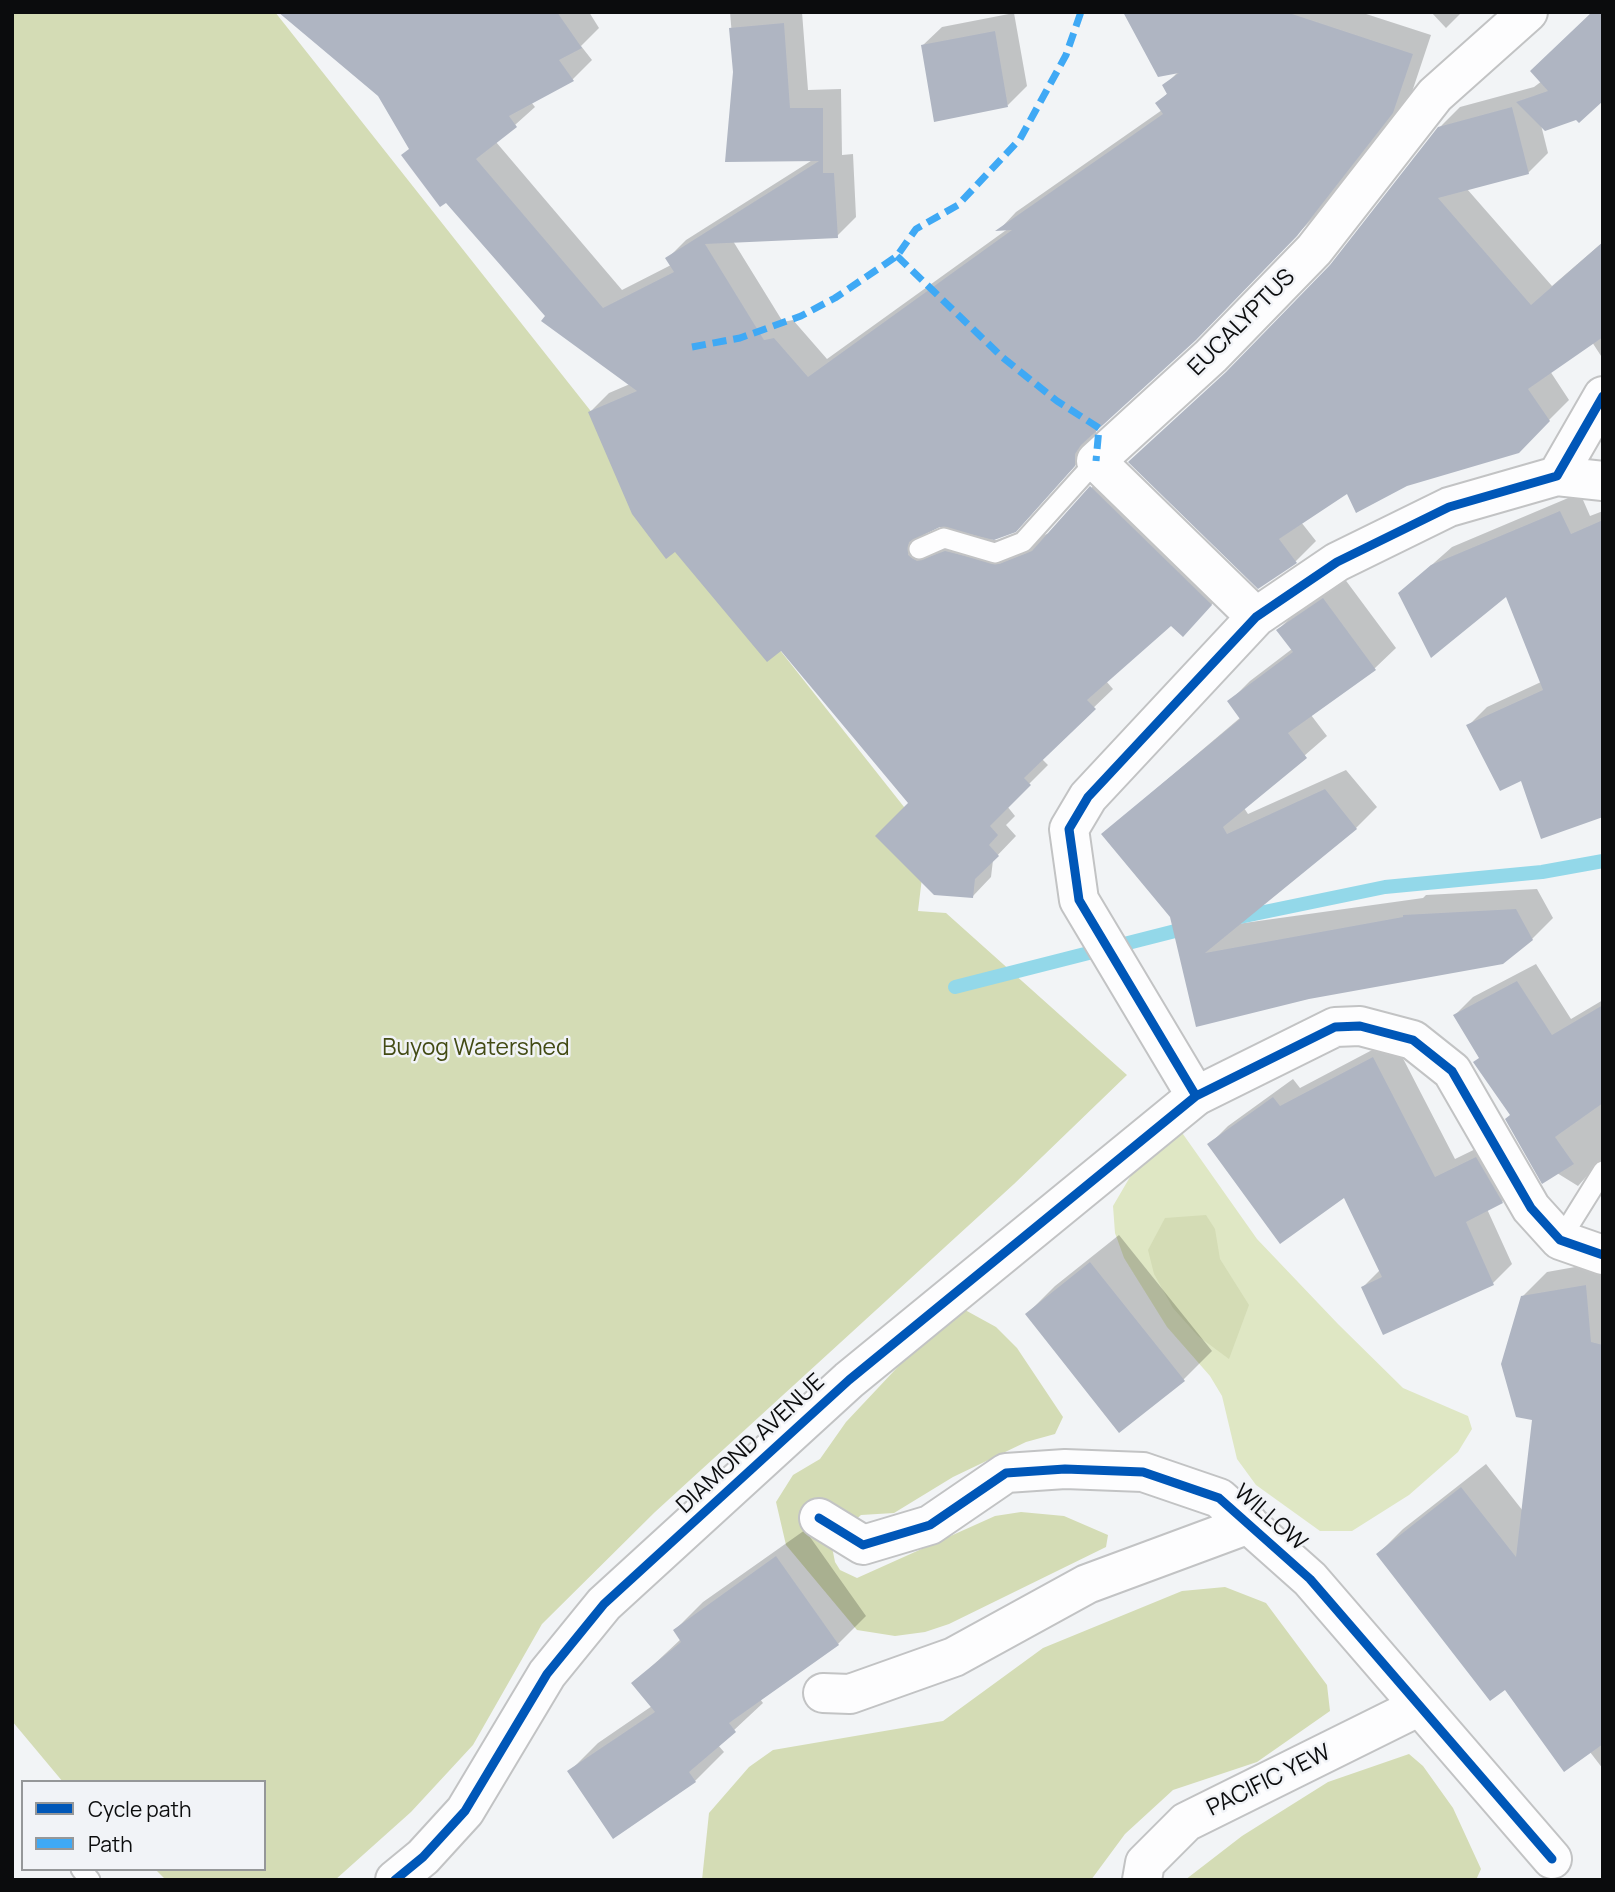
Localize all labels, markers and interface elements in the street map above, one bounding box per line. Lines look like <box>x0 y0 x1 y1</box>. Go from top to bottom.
street label: EUCALYPTUS <box>1183 264 1301 382</box>
park label: Buyog Watershed <box>382 1035 570 1063</box>
street label: DIAMOND AVENUE <box>671 1368 831 1520</box>
street label: WILLOW <box>1228 1479 1312 1557</box>
street label: PACIFIC YEW <box>1203 1739 1335 1823</box>
legend <box>21 1780 266 1871</box>
text: Cycle path <box>88 1795 191 1823</box>
text: Path <box>88 1830 133 1858</box>

